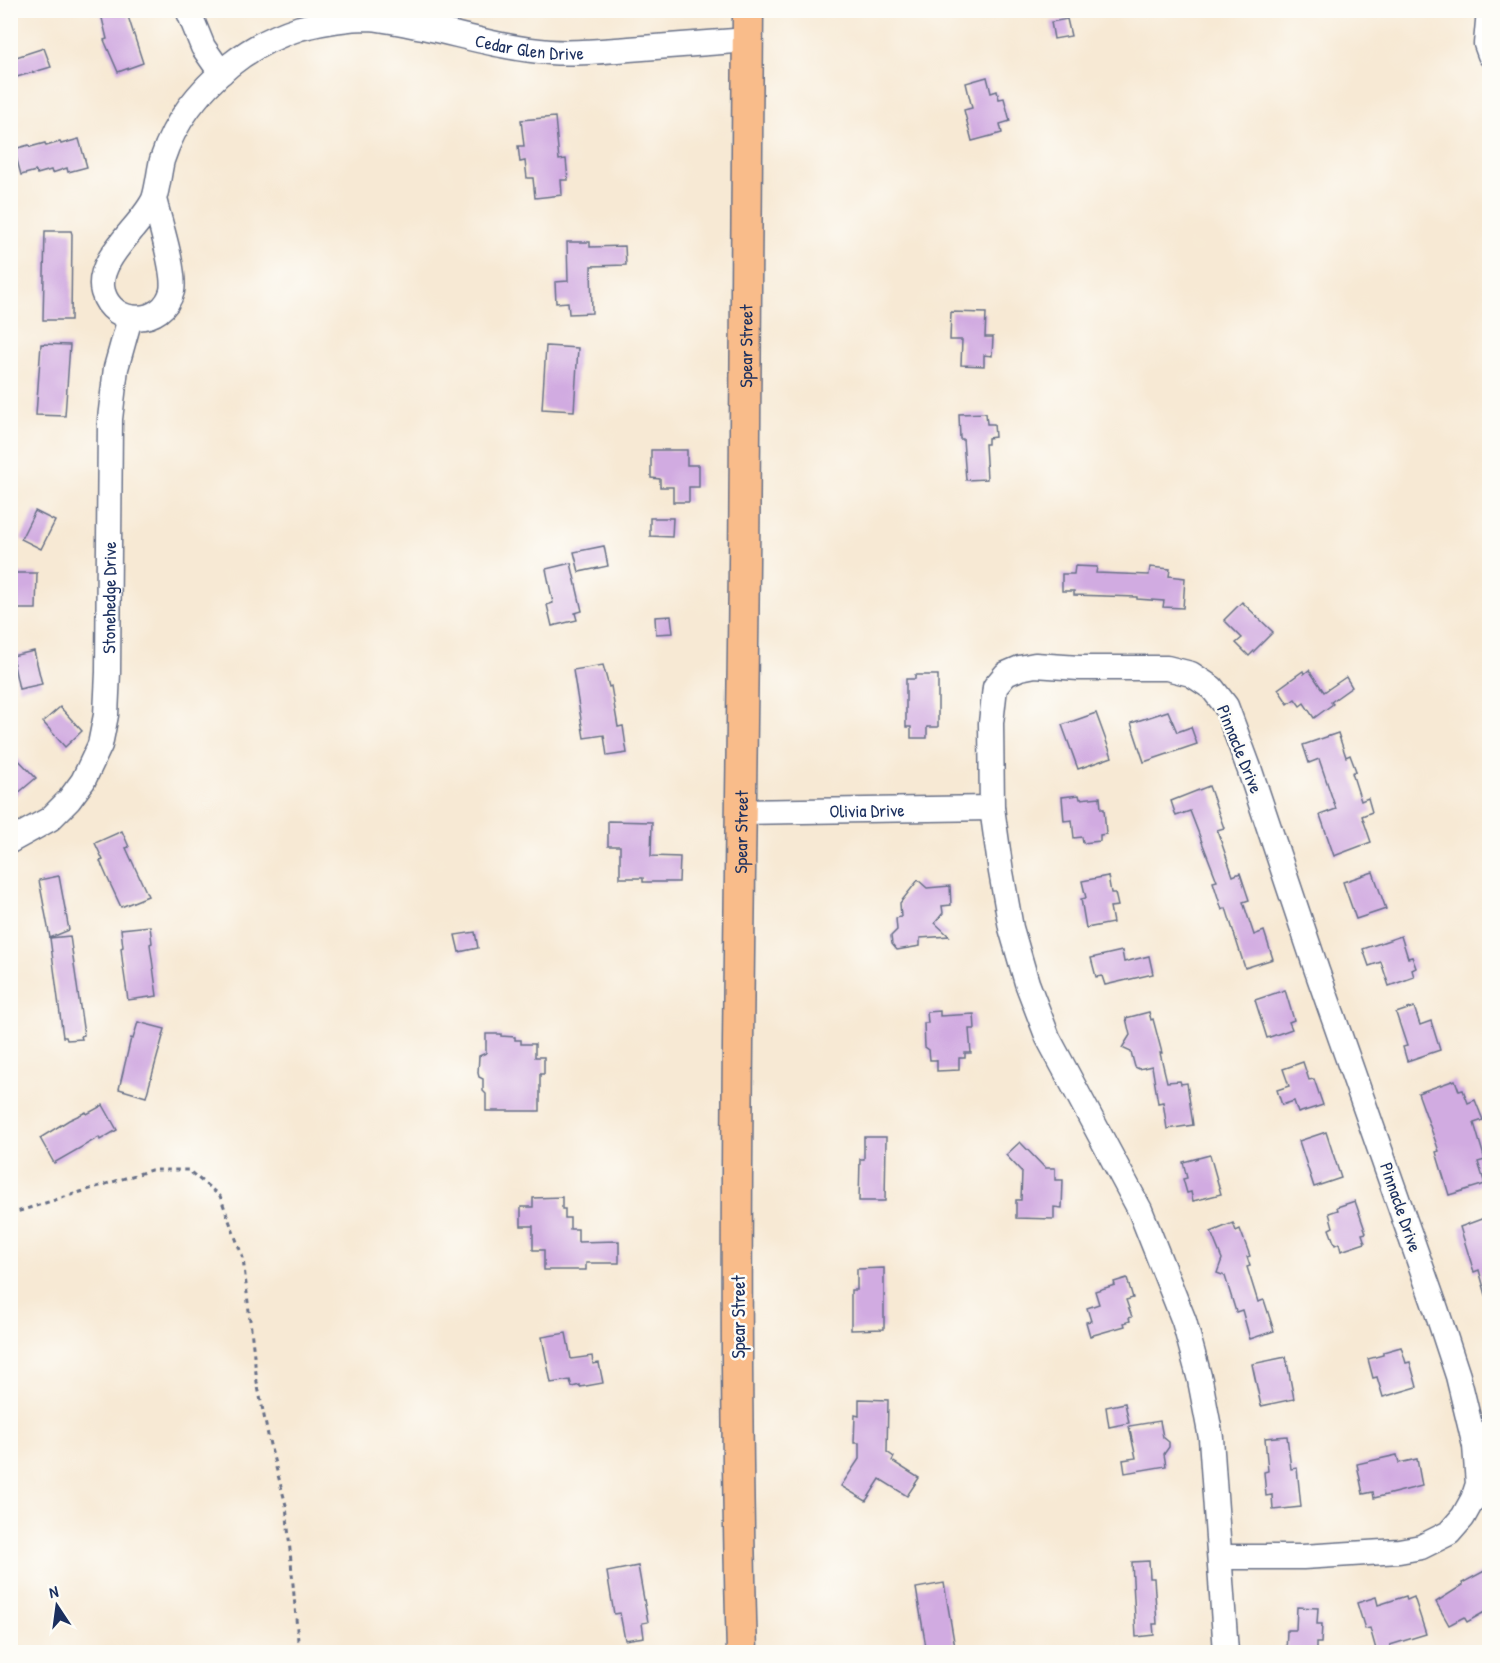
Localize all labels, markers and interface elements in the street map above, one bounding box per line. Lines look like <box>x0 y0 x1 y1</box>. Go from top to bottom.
street label: Cedar Glen Drive <box>473 27 584 65</box>
street label: Spear Street <box>733 304 758 388</box>
street label: Stonehedge Drive <box>96 541 122 654</box>
street label: Pinnacle Drive <box>1211 701 1269 797</box>
street label: Spear Street <box>727 789 754 874</box>
street label: Olivia Drive <box>829 797 905 823</box>
street label: Pinnacle Drive <box>1374 1159 1428 1255</box>
street label: Spear Street <box>726 1275 751 1359</box>
north arrow <box>27 1576 87 1636</box>
text: N <box>47 1580 61 1603</box>

